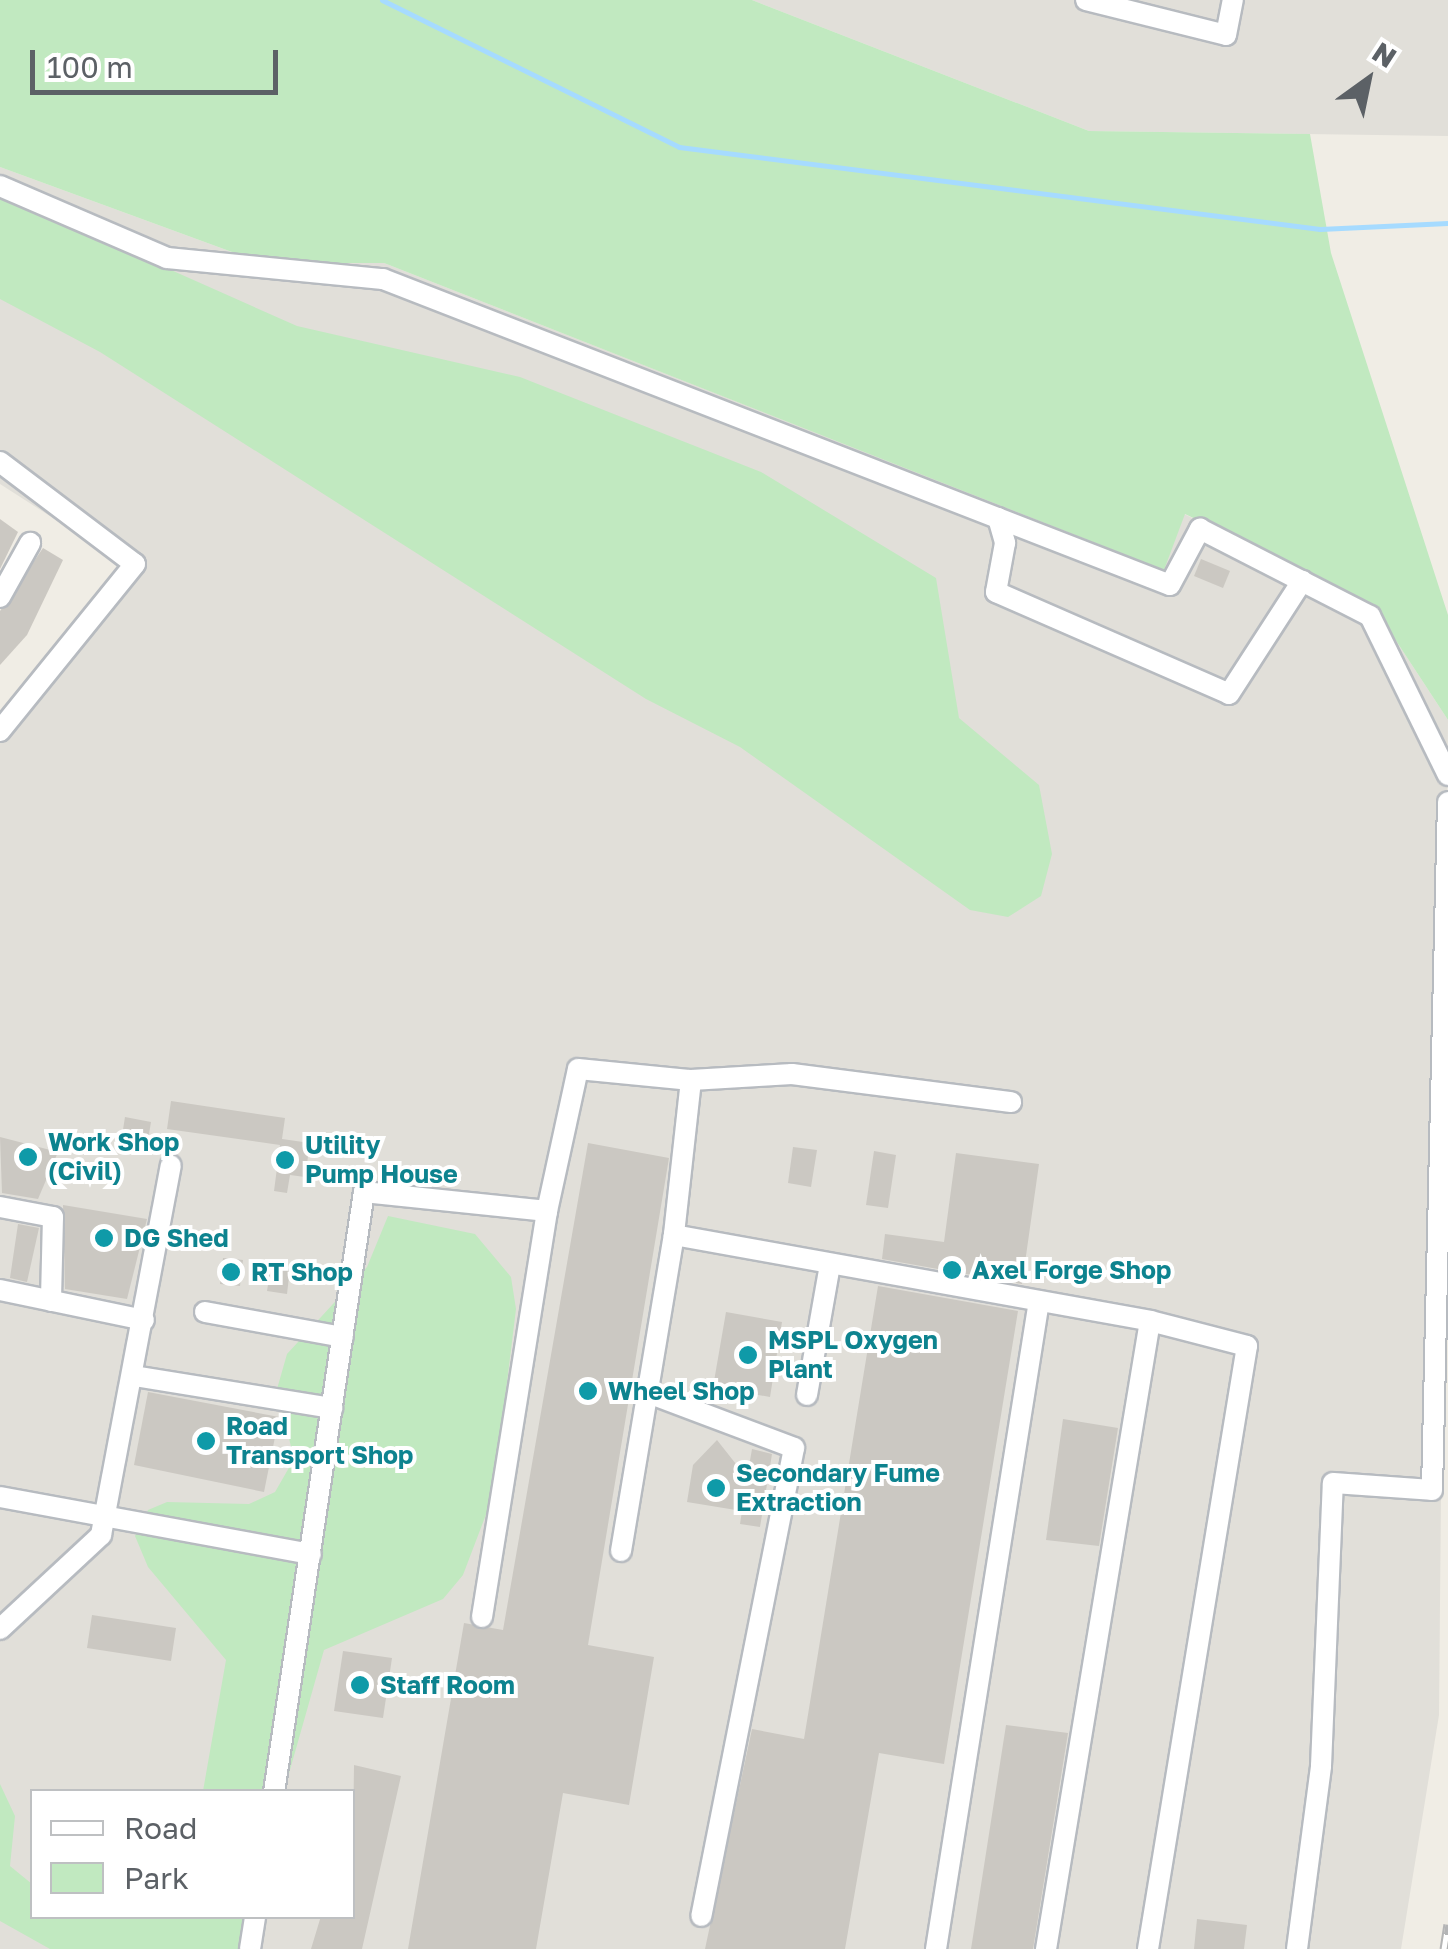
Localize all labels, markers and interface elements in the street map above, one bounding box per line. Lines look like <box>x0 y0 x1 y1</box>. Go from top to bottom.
scale bar <box>35 30 282 92</box>
north arrow <box>1318 30 1418 130</box>
text: N <box>1367 35 1403 74</box>
text: 100 m <box>47 49 133 85</box>
place label: Work Shop (Civil) <box>48 1128 179 1187</box>
place label: Utility Pump House <box>305 1131 458 1190</box>
marker: Work Shop (Civil) <box>17 1146 39 1168</box>
marker: Utility Pump House <box>274 1149 296 1171</box>
place label: DG Shed <box>124 1223 228 1253</box>
marker: DG Shed <box>93 1227 115 1249</box>
place label: Axel Forge Shop <box>972 1255 1171 1285</box>
place label: RT Shop <box>251 1257 353 1287</box>
marker: Axel Forge Shop <box>941 1259 963 1281</box>
marker: RT Shop <box>220 1261 242 1283</box>
place label: MSPL Oxygen Plant <box>768 1326 938 1385</box>
marker: MSPL Oxygen Plant <box>737 1344 759 1366</box>
place label: Wheel Shop <box>608 1376 754 1406</box>
marker: Wheel Shop <box>577 1380 599 1402</box>
place label: Road Transport Shop <box>226 1412 413 1471</box>
marker: Road Transport Shop <box>195 1430 217 1452</box>
place label: Secondary Fume Extraction <box>736 1459 940 1518</box>
marker: Secondary Fume Extraction <box>705 1477 727 1499</box>
place label: Staff Room <box>380 1670 515 1700</box>
marker: Staff Room <box>349 1674 371 1696</box>
legend <box>30 1789 355 1919</box>
text: Road <box>124 1810 198 1846</box>
text: Park <box>124 1860 189 1896</box>

